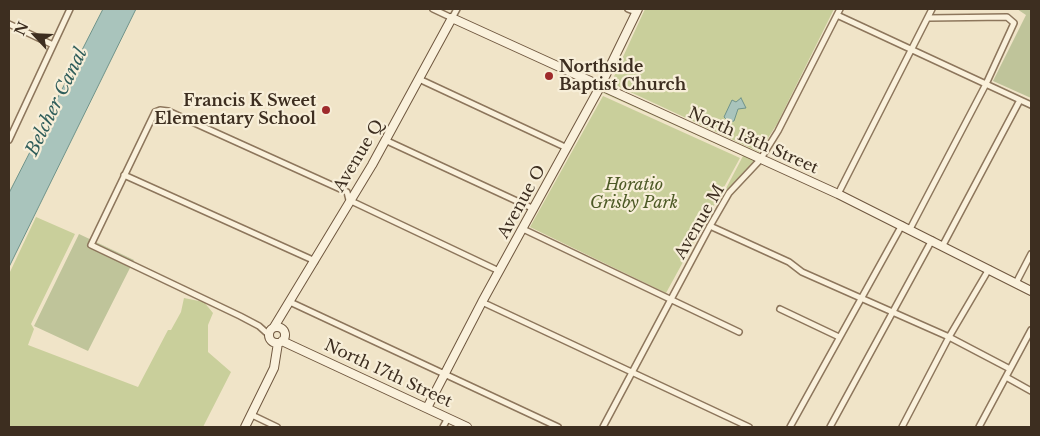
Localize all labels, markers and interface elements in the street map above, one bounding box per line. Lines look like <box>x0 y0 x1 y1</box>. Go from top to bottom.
north arrow <box>10 10 60 60</box>
text: N <box>10 19 32 38</box>
water label: Belcher Canal <box>22 45 92 159</box>
place label: Northside Baptist Church <box>559 57 686 95</box>
marker: Northside Baptist Church <box>543 70 555 82</box>
place label: Francis K Sweet Elementary School <box>154 91 316 129</box>
marker: Francis K Sweet Elementary School <box>320 104 332 116</box>
street label: North 13th Street <box>685 104 821 178</box>
street label: Avenue Q <box>330 116 388 196</box>
street label: Avenue O <box>494 162 550 242</box>
park label: Horatio Grisby Park <box>590 175 678 213</box>
street label: Avenue M <box>671 181 729 263</box>
street label: North 17th Street <box>321 336 455 412</box>

